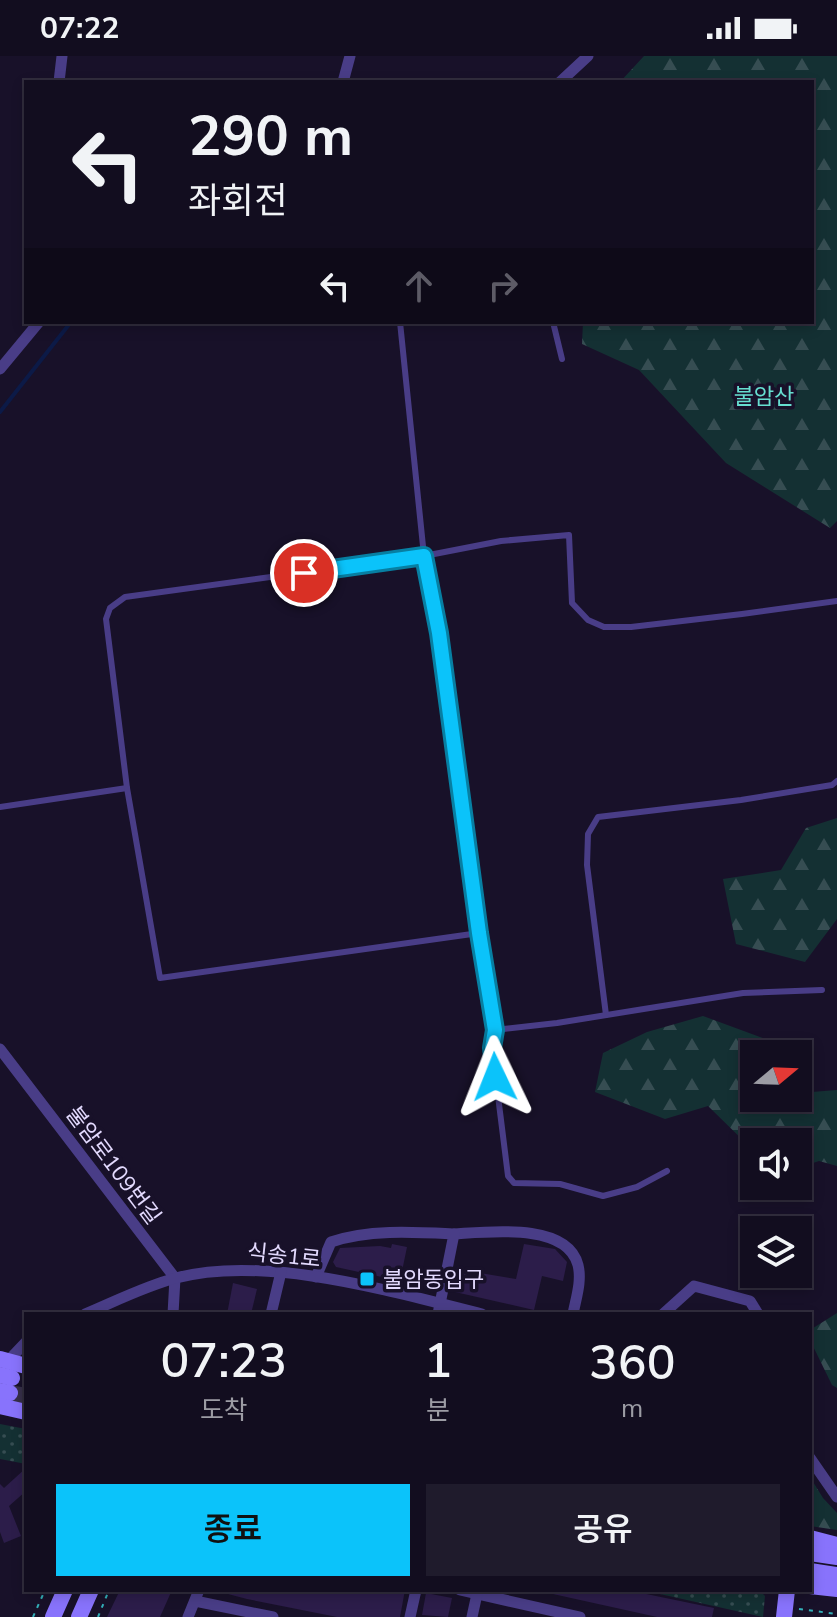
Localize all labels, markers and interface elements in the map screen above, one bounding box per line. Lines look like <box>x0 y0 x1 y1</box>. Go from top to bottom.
text: 07:22 <box>40 8 119 49</box>
text: 290 m <box>188 98 353 175</box>
icon: left <box>56 112 160 216</box>
text: 좌회전 <box>188 177 287 226</box>
icon: left <box>313 264 357 308</box>
icon: ahead <box>397 264 441 308</box>
icon: right <box>481 264 525 308</box>
park label: 불암산 <box>734 382 794 412</box>
pin <box>270 539 338 607</box>
icon: arrive <box>282 551 326 595</box>
position arrow <box>453 1035 537 1119</box>
north arrow <box>740 1040 812 1112</box>
map controls <box>740 1040 812 1288</box>
street label: 불암로109번길 <box>59 1100 168 1231</box>
button: sound <box>740 1128 812 1200</box>
button: layers <box>740 1216 812 1288</box>
street label: 식송1로 <box>246 1237 322 1275</box>
place label: 불암동입구 <box>383 1265 484 1295</box>
marker: 불암동입구 <box>358 1270 376 1288</box>
text: 07:23 <box>161 1328 287 1394</box>
text: 1 <box>424 1328 452 1394</box>
text: 360 <box>589 1330 675 1396</box>
text: m <box>621 1391 643 1426</box>
text: 도착 <box>200 1393 248 1428</box>
text: 분 <box>426 1393 450 1428</box>
button: 종료 <box>56 1484 410 1576</box>
button: 공유 <box>426 1484 780 1576</box>

